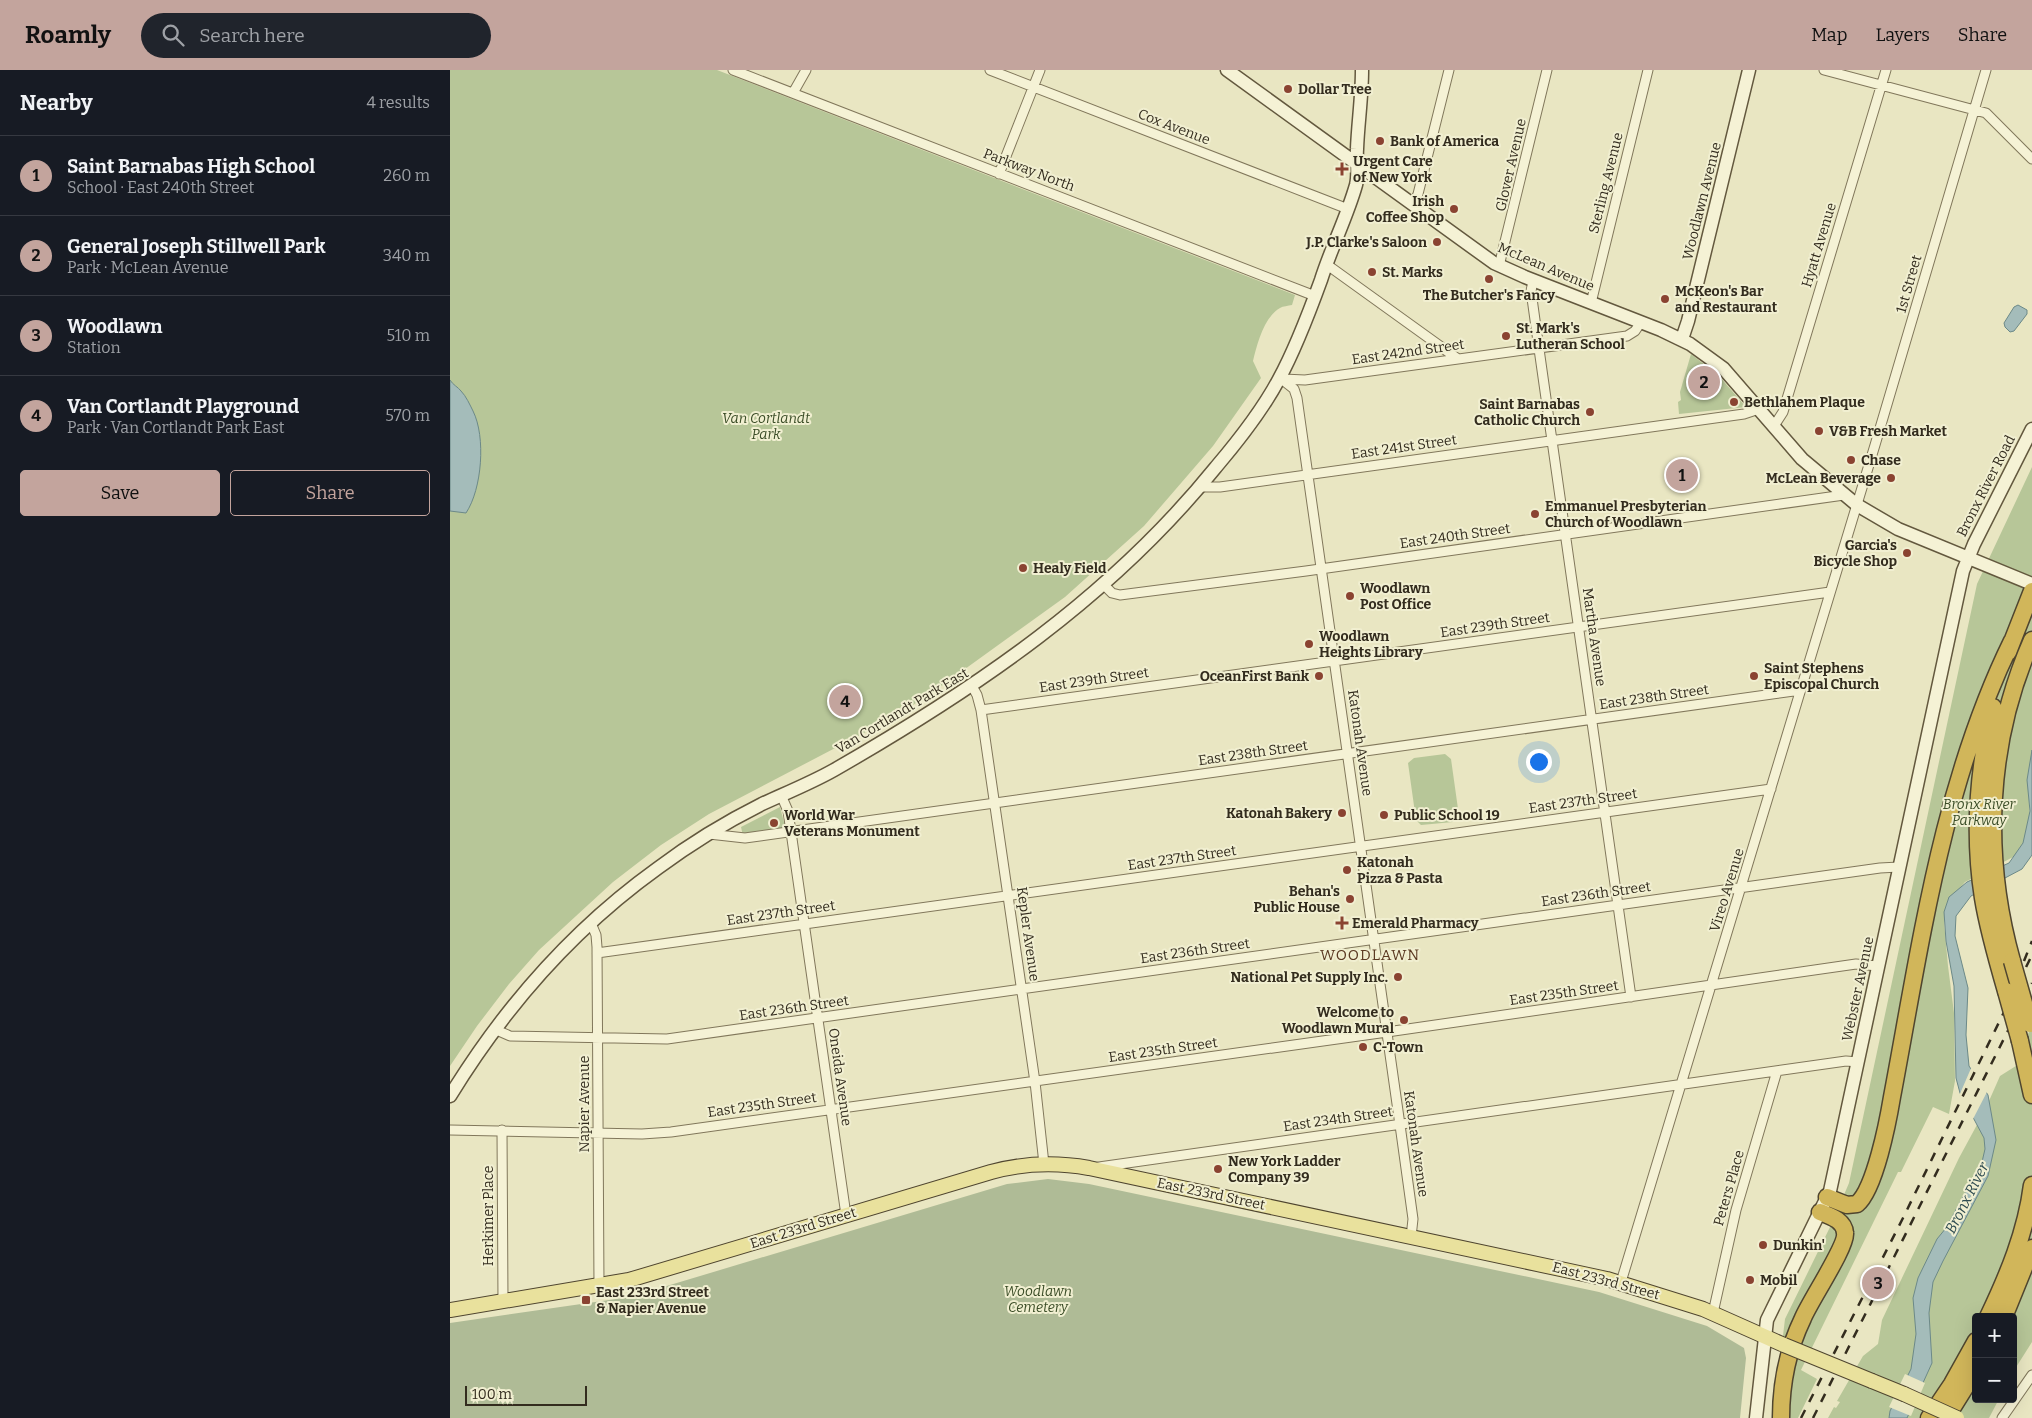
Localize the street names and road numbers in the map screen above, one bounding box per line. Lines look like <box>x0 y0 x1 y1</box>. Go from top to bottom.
street label: Cox Avenue <box>1135 105 1213 149</box>
street label: Glover Avenue <box>1492 117 1530 213</box>
street label: Sterling Avenue <box>1585 131 1627 235</box>
street label: Woodlawn Avenue <box>1679 140 1725 262</box>
street label: Parkway North <box>981 145 1077 195</box>
street label: Hyatt Avenue <box>1798 201 1840 289</box>
street label: McLean Avenue <box>1495 239 1597 295</box>
street label: 1st Street <box>1893 253 1925 315</box>
street label: East 242nd Street <box>1351 336 1465 368</box>
street label: East 241st Street <box>1350 431 1458 463</box>
street label: Bronx River Road <box>1953 432 2019 540</box>
street label: East 240th Street <box>1399 520 1511 552</box>
street label: Martha Avenue <box>1579 587 1609 687</box>
street label: East 239th Street <box>1439 609 1551 641</box>
street label: Van Cortlandt Park East <box>832 664 972 758</box>
street label: East 239th Street <box>1038 664 1150 696</box>
street label: East 238th Street <box>1598 681 1710 713</box>
street label: Katonah Avenue <box>1344 689 1376 797</box>
street label: East 238th Street <box>1197 737 1309 769</box>
street label: East 237th Street <box>1528 785 1638 817</box>
street label: East 237th Street <box>1127 842 1237 874</box>
street label: Vireo Avenue <box>1706 846 1748 934</box>
street label: East 236th Street <box>1540 878 1652 910</box>
street label: Kepler Avenue <box>1013 886 1043 982</box>
street label: East 237th Street <box>726 897 836 929</box>
street label: East 236th Street <box>1139 935 1251 967</box>
street label: Webster Avenue <box>1839 935 1877 1043</box>
street label: East 235th Street <box>1508 977 1620 1009</box>
street label: East 236th Street <box>738 992 850 1024</box>
street label: Oneida Avenue <box>825 1027 855 1127</box>
street label: East 235th Street <box>1107 1034 1219 1066</box>
street label: Napier Avenue <box>576 1056 593 1152</box>
street label: East 235th Street <box>706 1089 818 1121</box>
street label: Katonah Avenue <box>1400 1090 1432 1198</box>
street label: East 234th Street <box>1282 1103 1394 1135</box>
street label: Peters Place <box>1710 1148 1748 1228</box>
street label: Herkimer Place <box>480 1166 497 1266</box>
street label: East 233rd Street <box>1155 1174 1267 1214</box>
street label: East 233rd Street <box>748 1204 858 1252</box>
street label: East 233rd Street <box>1551 1259 1661 1303</box>

